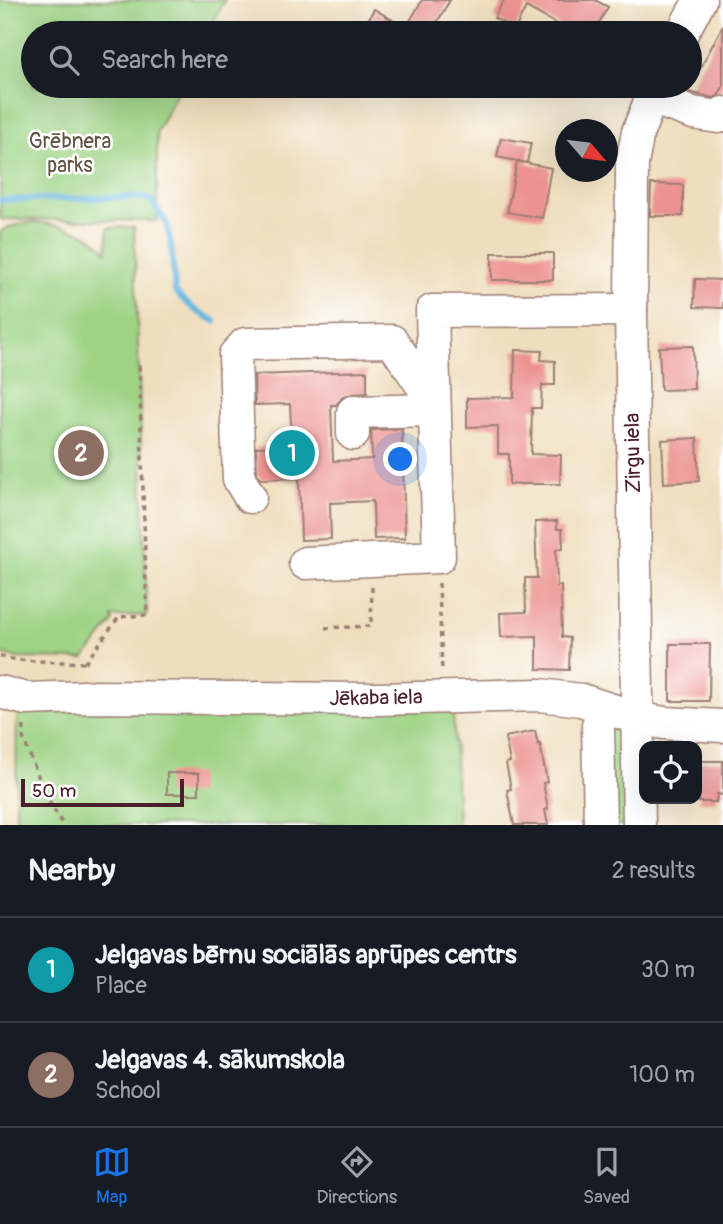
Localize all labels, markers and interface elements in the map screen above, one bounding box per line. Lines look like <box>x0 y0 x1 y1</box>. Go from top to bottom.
search box <box>21 21 702 98</box>
icon: search <box>45 41 83 79</box>
text: Search here <box>101 44 228 76</box>
north arrow <box>555 119 618 182</box>
park label: Grēbnera parks <box>29 128 111 179</box>
street label: Zirgu iela <box>619 413 647 493</box>
pin: 2 <box>58 427 104 479</box>
pin: 1 <box>269 427 315 479</box>
your location <box>383 442 417 476</box>
street label: Jēkaba iela <box>329 684 423 712</box>
map controls <box>639 741 702 804</box>
button: locate <box>639 741 702 804</box>
scale bar <box>21 776 184 808</box>
text: 50 m <box>32 779 76 803</box>
text: Nearby <box>28 852 115 889</box>
text: 2 results <box>612 856 695 885</box>
text: Jelgavas bērnu sociālās aprūpes centrs <box>95 939 517 971</box>
text: 1 <box>47 955 56 984</box>
text: 30 m <box>641 955 695 984</box>
text: Place <box>95 971 147 1000</box>
text: Jelgavas 4. sākumskola <box>95 1044 345 1076</box>
text: 2 <box>45 1060 57 1089</box>
text: 100 m <box>629 1060 695 1089</box>
text: School <box>95 1076 161 1105</box>
tab: Map <box>93 1143 131 1209</box>
tab: Directions <box>317 1143 397 1209</box>
tab: Saved <box>583 1143 630 1209</box>

